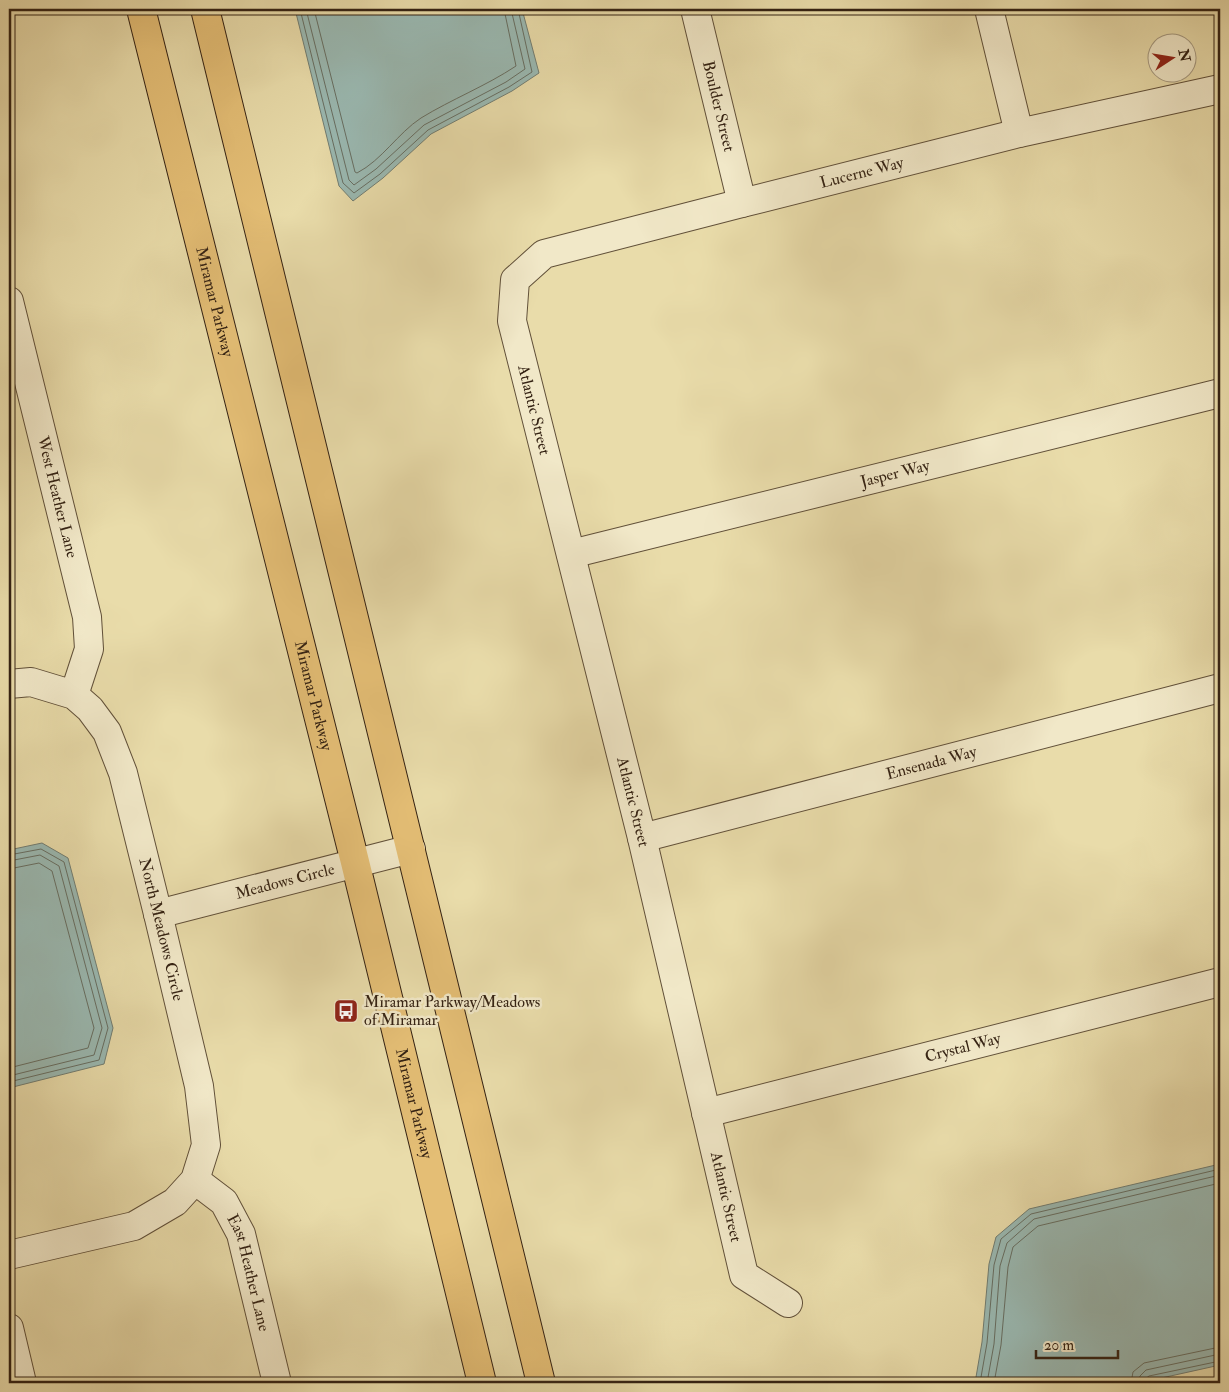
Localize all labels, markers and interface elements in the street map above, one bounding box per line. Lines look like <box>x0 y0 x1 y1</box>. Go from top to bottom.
north arrow <box>1146 32 1196 82</box>
text: N <box>1174 47 1194 64</box>
street label: Boulder Street <box>698 59 739 154</box>
street label: Lucerne Way <box>818 152 907 193</box>
street label: Miramar Parkway <box>191 245 238 360</box>
street label: Atlantic Street <box>513 362 555 457</box>
street label: West Heather Lane <box>33 433 82 560</box>
street label: Jasper Way <box>857 455 933 493</box>
street label: Miramar Parkway <box>290 639 337 754</box>
street label: Ensenada Way <box>884 741 980 784</box>
street label: Atlantic Street <box>612 754 654 849</box>
street label: North Meadows Circle <box>134 856 188 1003</box>
street label: Meadows Circle <box>233 859 337 904</box>
place label: Miramar Parkway/Meadows of Miramar <box>364 992 540 1030</box>
bus stop icon: Miramar Parkway/Meadows of Miramar <box>333 998 359 1024</box>
street label: Crystal Way <box>923 1028 1004 1067</box>
street label: Miramar Parkway <box>391 1046 437 1162</box>
street label: Atlantic Street <box>706 1149 746 1244</box>
street label: East Heather Lane <box>222 1211 274 1334</box>
scale bar <box>1036 1327 1119 1359</box>
text: 20 m <box>1044 1336 1074 1355</box>

